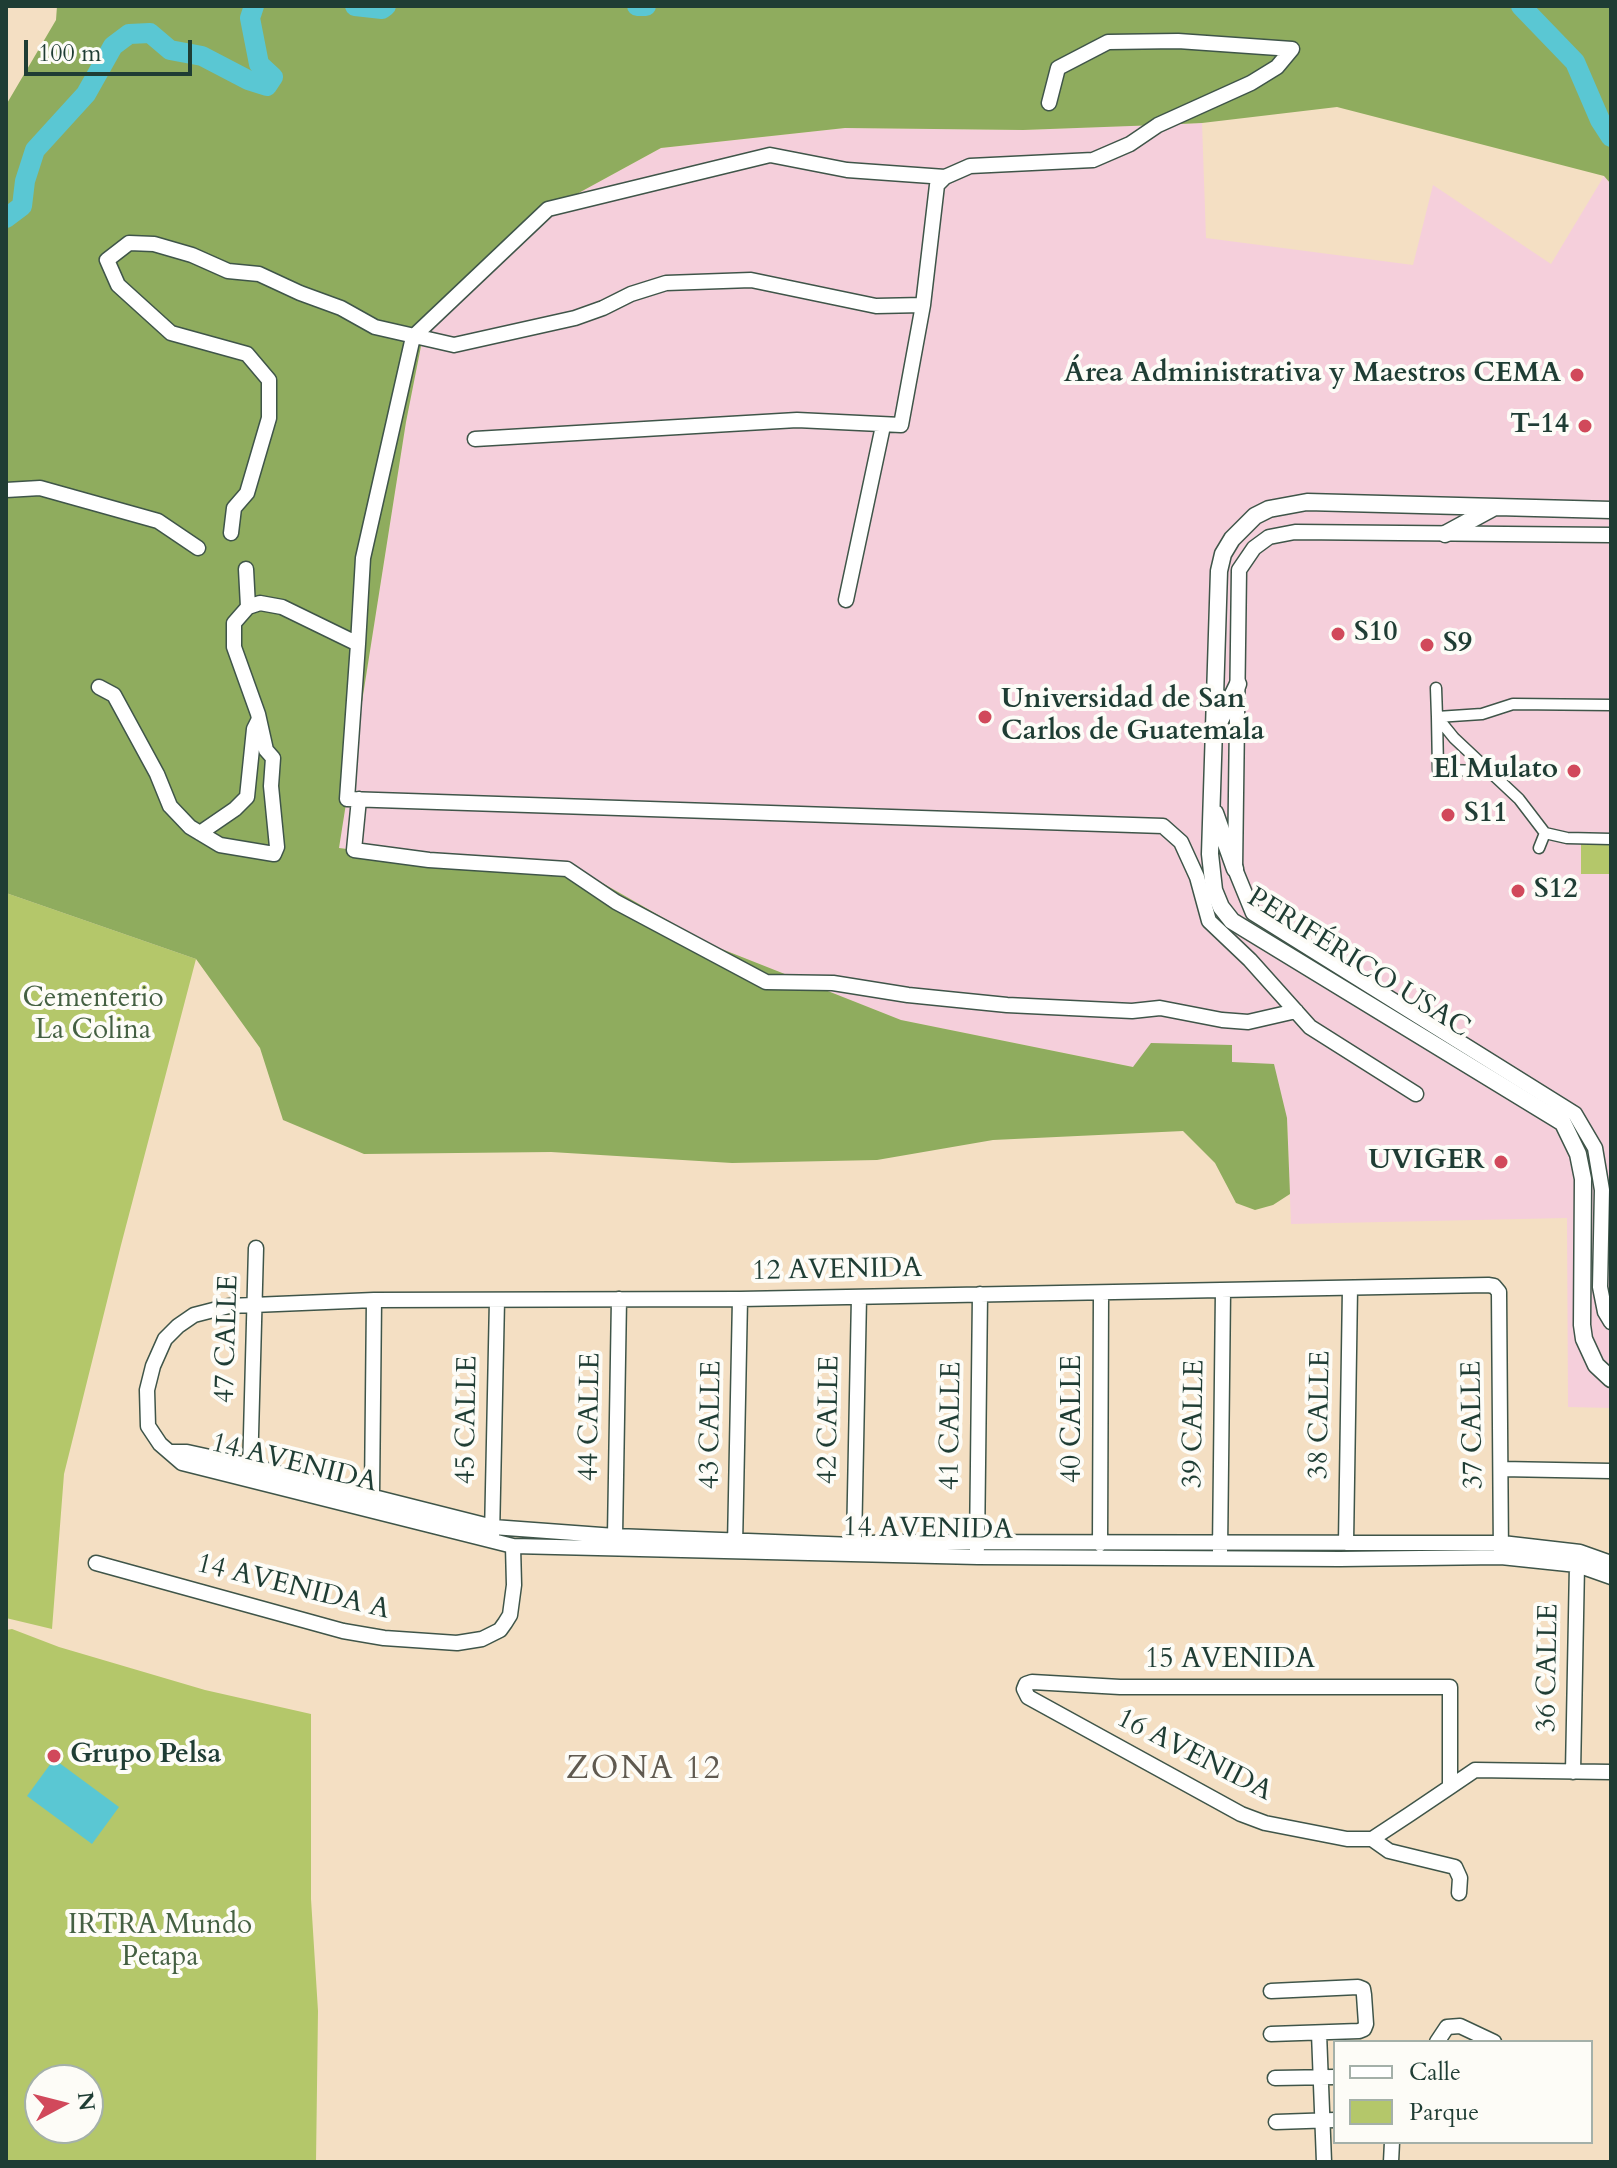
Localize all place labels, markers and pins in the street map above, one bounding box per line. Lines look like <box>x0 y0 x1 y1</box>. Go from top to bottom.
place label: Área Administrativa y Maestros CEMA <box>1064 358 1561 392</box>
marker: Área Administrativa y Maestros CEMA <box>1568 366 1586 384</box>
place label: T-14 <box>1510 409 1569 443</box>
marker: T-14 <box>1576 417 1594 435</box>
place label: S10 <box>1354 617 1398 651</box>
marker: S10 <box>1329 625 1347 643</box>
place label: S9 <box>1443 628 1472 662</box>
marker: S9 <box>1418 636 1436 654</box>
place label: Universidad de San Carlos de Guatemala <box>1001 684 1265 750</box>
marker: Universidad de San Carlos de Guatemala <box>976 708 994 726</box>
place label: El Mulato <box>1433 754 1558 788</box>
marker: El Mulato <box>1565 762 1583 780</box>
place label: S11 <box>1464 798 1508 832</box>
marker: S11 <box>1439 806 1457 824</box>
place label: S12 <box>1534 874 1578 908</box>
marker: S12 <box>1509 882 1527 900</box>
place label: UVIGER <box>1368 1145 1485 1179</box>
marker: UVIGER <box>1492 1153 1510 1171</box>
place label: Grupo Pelsa <box>70 1739 221 1773</box>
marker: Grupo Pelsa <box>45 1747 63 1765</box>

